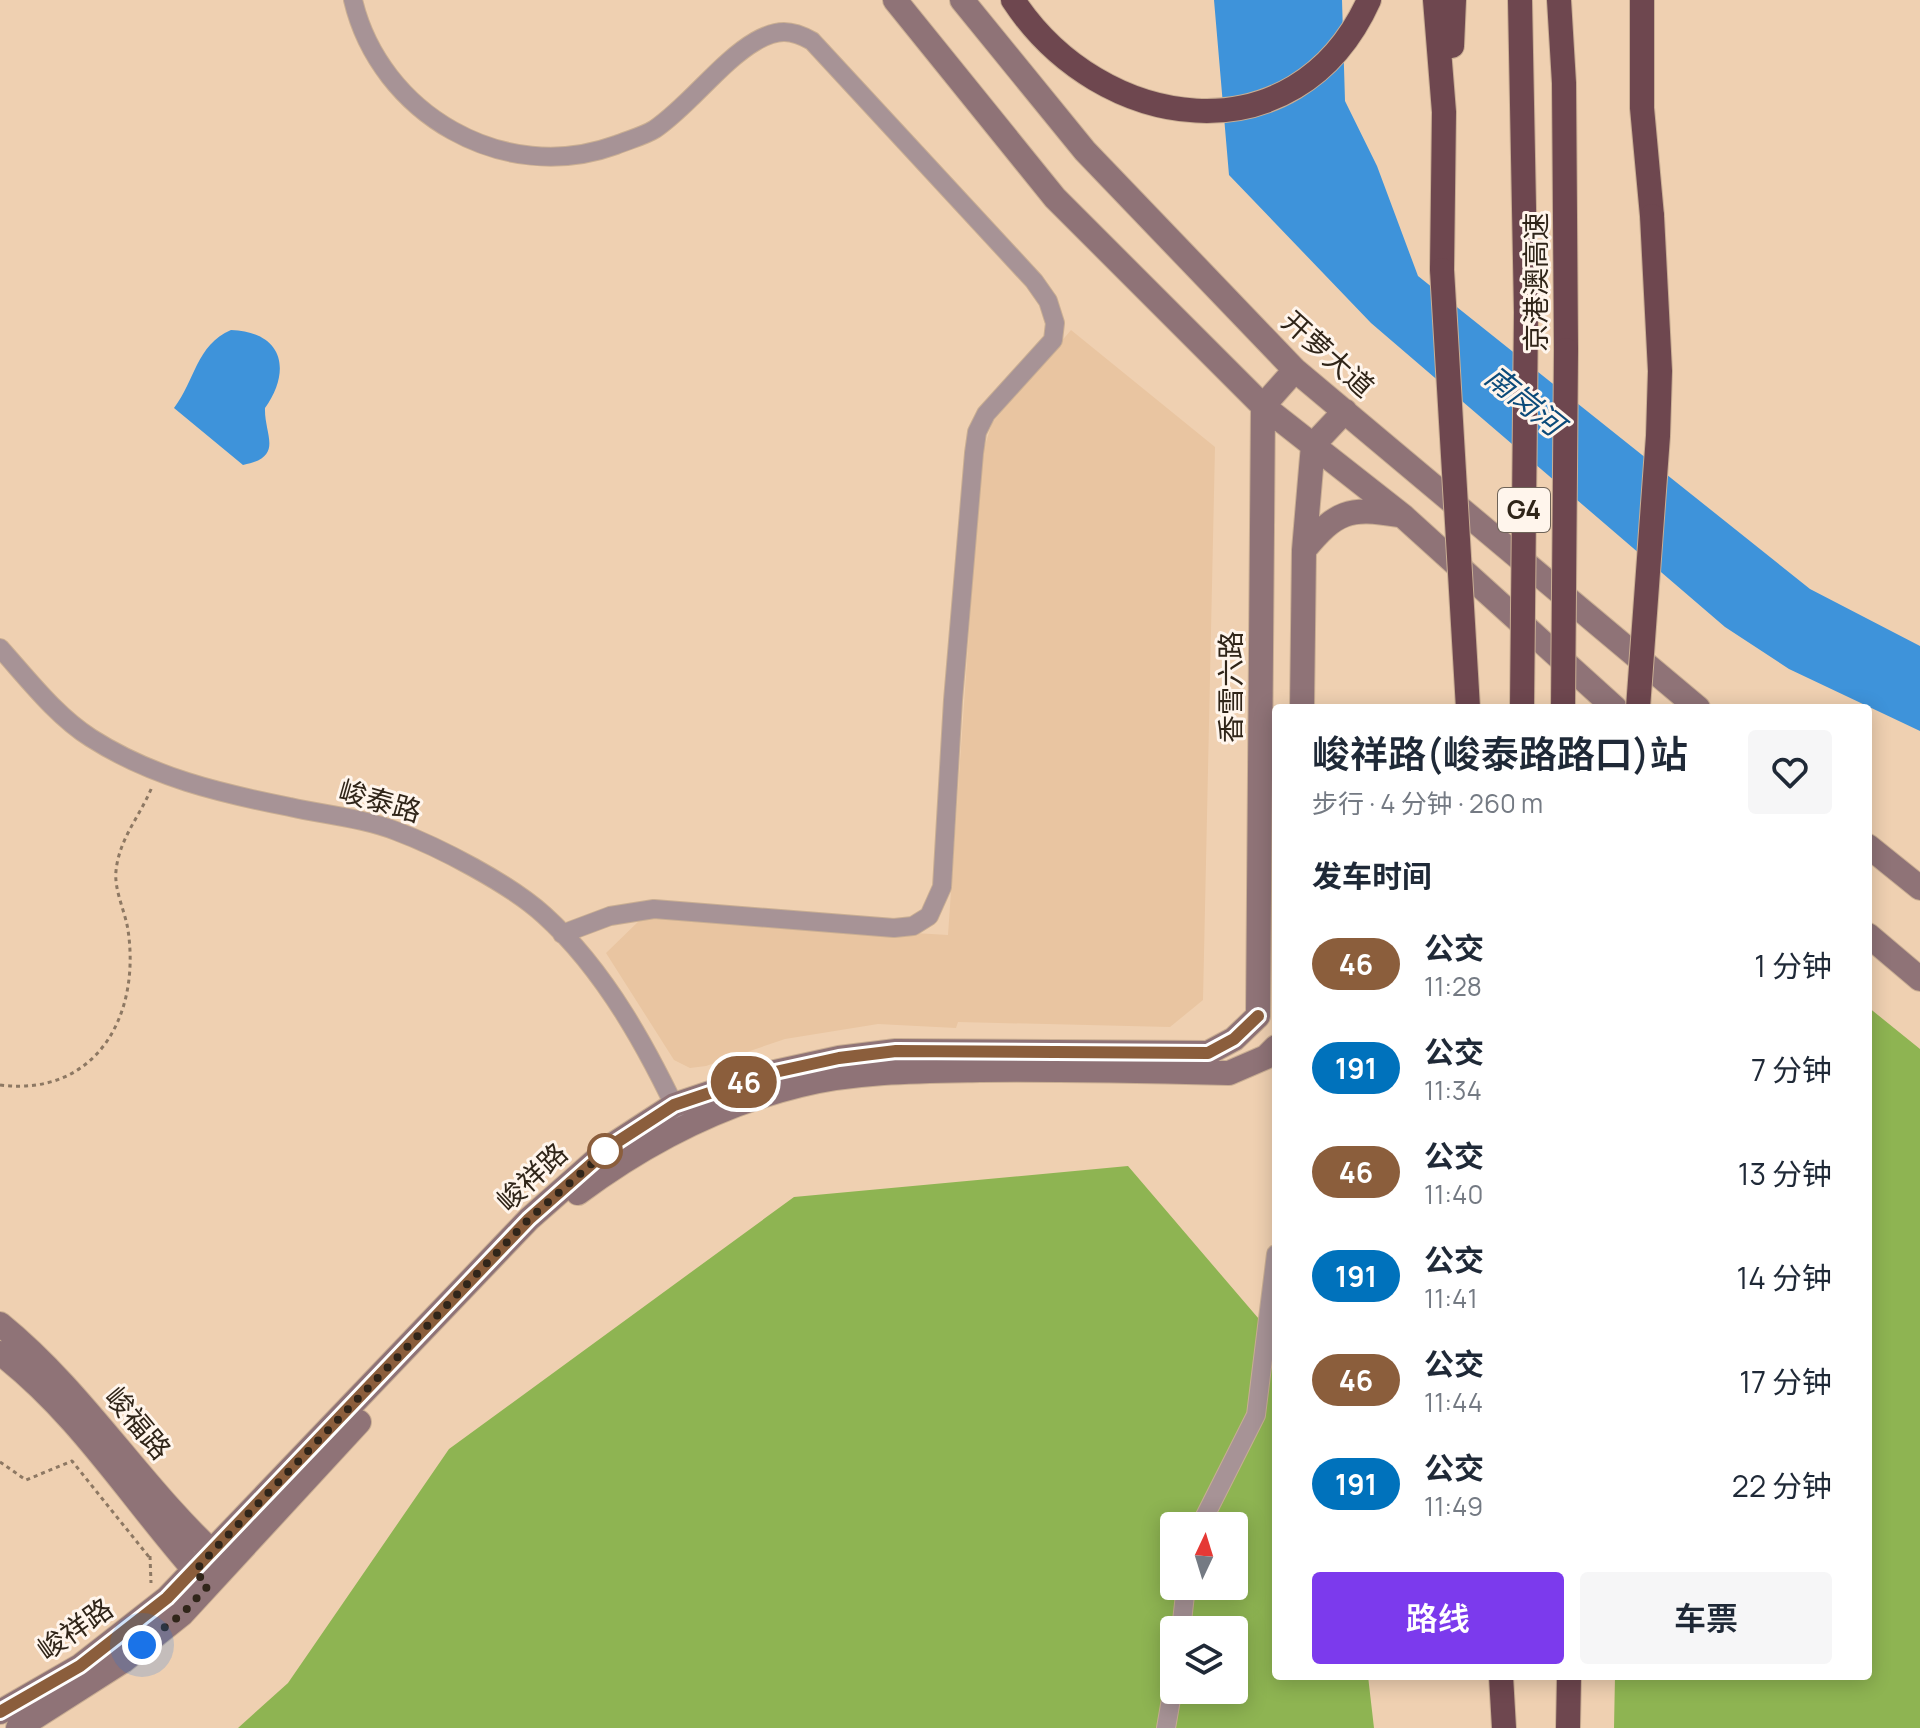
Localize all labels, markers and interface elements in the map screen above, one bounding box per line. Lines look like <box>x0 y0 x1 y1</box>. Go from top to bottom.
street label: 京港澳高速 <box>1516 212 1554 352</box>
street label: 开萝大道 <box>1274 302 1383 405</box>
water label: 南岗河 <box>1477 356 1577 447</box>
road number: G4 <box>1498 488 1550 532</box>
street label: 香雪六路 <box>1211 631 1249 743</box>
text: 峻祥路(峻泰路路口)站 <box>1312 727 1688 779</box>
button: heart <box>1748 730 1832 814</box>
street label: 峻泰路 <box>335 770 426 830</box>
text: 步行 · 4 分钟 · 260 m <box>1312 785 1543 821</box>
text: 发车时间 <box>1312 855 1432 896</box>
text: 公交 <box>1424 927 1484 968</box>
text: 46 <box>1339 945 1373 983</box>
text: 1 分钟 <box>1754 945 1832 986</box>
text: 11:28 <box>1424 968 1482 1004</box>
text: 公交 <box>1424 1031 1484 1072</box>
text: 191 <box>1335 1049 1377 1087</box>
text: 7 分钟 <box>1751 1049 1832 1090</box>
line badge: 46 <box>708 1056 780 1108</box>
text: 46 <box>727 1063 761 1101</box>
text: 11:34 <box>1424 1072 1482 1108</box>
street label: 峻祥路 <box>488 1134 575 1219</box>
unlabelled marker <box>588 1134 622 1168</box>
text: 公交 <box>1424 1135 1484 1176</box>
text: 46 <box>1339 1153 1373 1191</box>
text: 13 分钟 <box>1738 1153 1832 1194</box>
text: 11:40 <box>1424 1176 1483 1212</box>
text: 公交 <box>1424 1239 1484 1280</box>
text: 191 <box>1335 1257 1377 1295</box>
text: 14 分钟 <box>1737 1257 1832 1298</box>
text: 11:41 <box>1424 1280 1478 1316</box>
text: 公交 <box>1424 1343 1484 1384</box>
text: 46 <box>1339 1361 1373 1399</box>
text: 17 分钟 <box>1739 1361 1832 1402</box>
street label: 峻福路 <box>97 1378 180 1467</box>
text: 11:44 <box>1424 1384 1483 1420</box>
text: 公交 <box>1424 1447 1484 1488</box>
text: 191 <box>1335 1465 1377 1503</box>
text: 22 分钟 <box>1732 1465 1832 1506</box>
text: 11:49 <box>1424 1488 1483 1524</box>
north arrow <box>1160 1512 1248 1600</box>
map controls <box>1160 1512 1248 1704</box>
button: 路线 <box>1312 1572 1564 1664</box>
button: 车票 <box>1580 1572 1832 1664</box>
street label: 峻祥路 <box>29 1589 120 1668</box>
button: layers <box>1160 1616 1248 1704</box>
your location <box>122 1625 162 1665</box>

